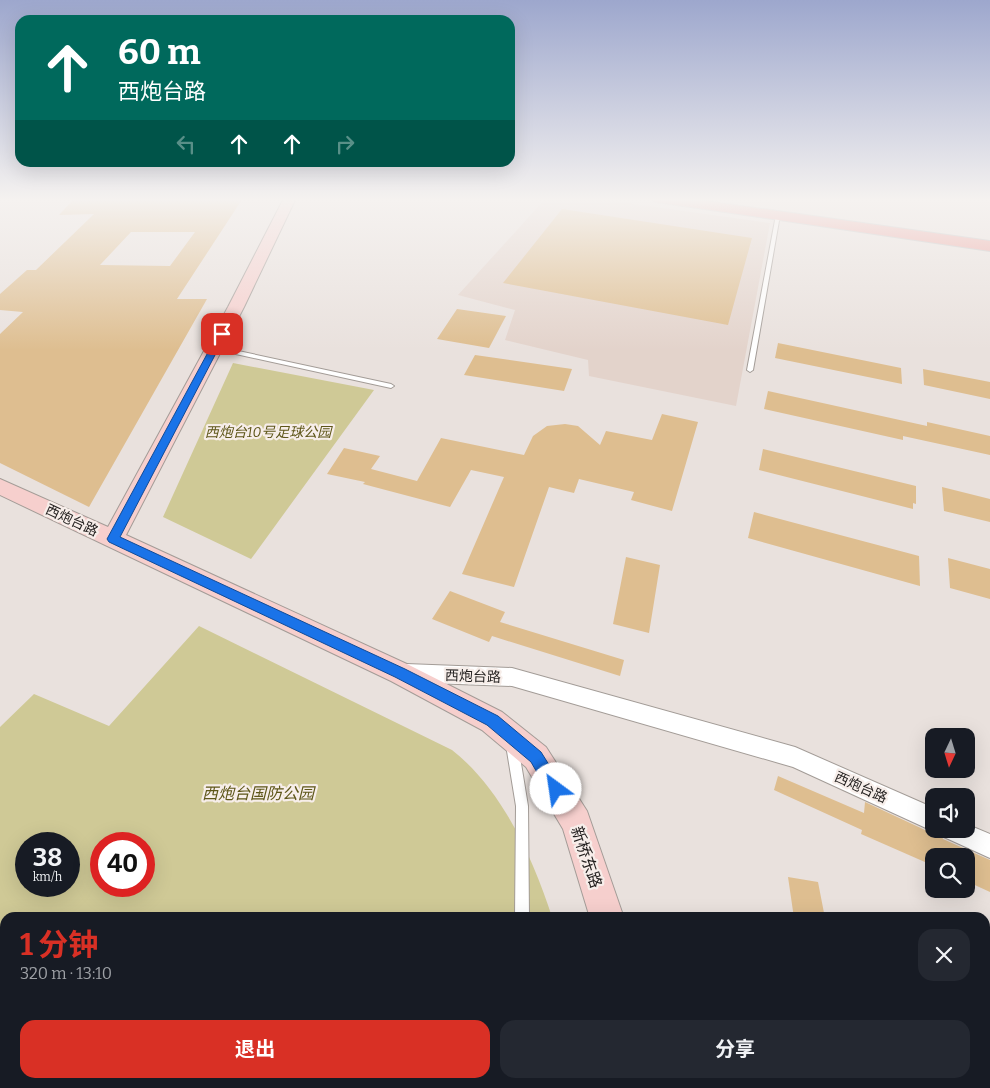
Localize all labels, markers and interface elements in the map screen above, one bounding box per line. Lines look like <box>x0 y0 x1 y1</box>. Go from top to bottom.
text: 60 m <box>118 31 201 73</box>
icon: ahead <box>35 35 100 100</box>
text: 西炮台路 <box>118 78 206 105</box>
icon: left <box>172 130 200 158</box>
icon: ahead <box>225 130 253 158</box>
icon: ahead <box>278 130 306 158</box>
icon: right <box>331 130 359 158</box>
pin <box>201 313 243 355</box>
icon: arrive <box>208 320 236 348</box>
park label: 西炮台10号足球公园 <box>205 424 333 441</box>
street label: 西炮台路 <box>43 501 101 540</box>
street label: 西炮台路 <box>445 667 501 686</box>
north arrow <box>925 728 975 778</box>
map controls <box>925 728 975 898</box>
position arrow <box>529 762 581 814</box>
street label: 西炮台路 <box>832 768 890 807</box>
park label: 西炮台国防公园 <box>202 784 316 803</box>
button: sound <box>925 788 975 838</box>
street label: 新桥东路 <box>567 824 606 891</box>
speed limit sign: 40 <box>90 832 155 897</box>
text: 38 <box>33 843 62 873</box>
button: search <box>925 848 975 898</box>
text: km/h <box>33 870 62 884</box>
text: 1 分钟 <box>20 927 98 963</box>
button: close <box>918 929 970 981</box>
text: 320 m · 13:10 <box>20 964 112 983</box>
button: 退出 <box>20 1020 490 1078</box>
button: 分享 <box>500 1020 970 1078</box>

